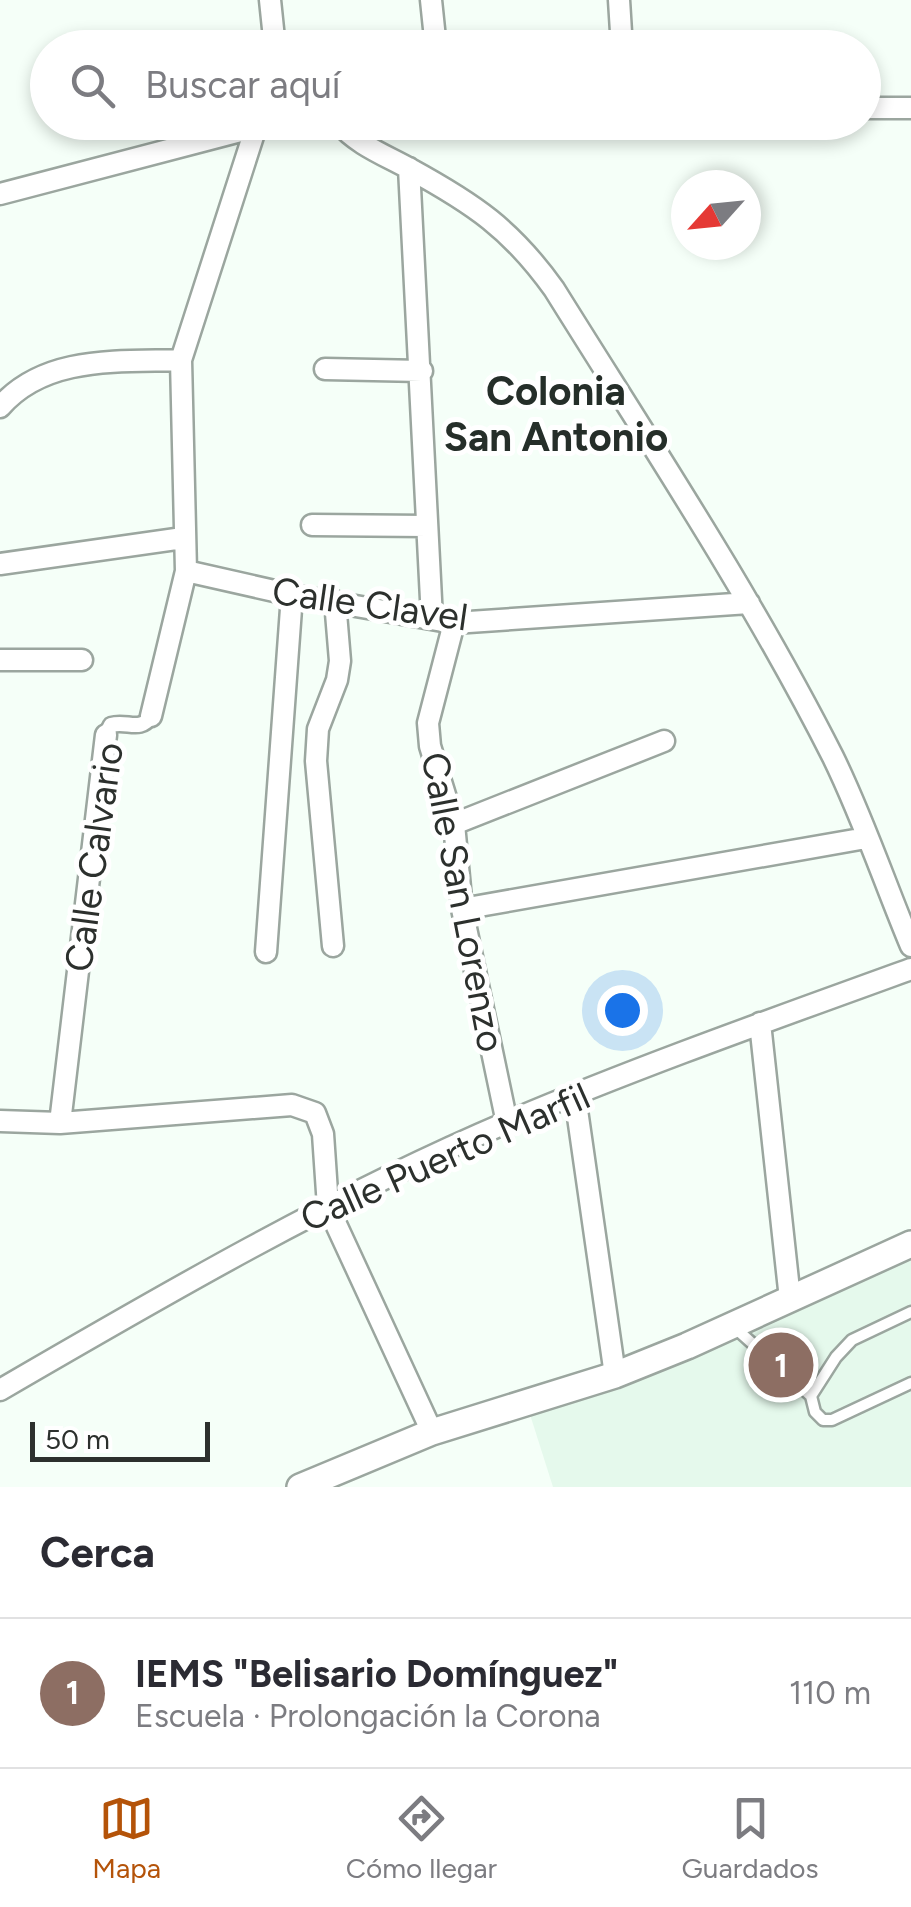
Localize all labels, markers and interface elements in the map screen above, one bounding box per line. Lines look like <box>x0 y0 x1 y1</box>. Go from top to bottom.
search box <box>30 30 881 140</box>
icon: search <box>65 58 120 113</box>
text: Buscar aquí <box>145 62 341 108</box>
north arrow <box>671 170 761 260</box>
district label: Colonia San Antonio <box>444 367 668 461</box>
street label: Calle Clavel <box>269 568 471 640</box>
street label: Calle Calvario <box>55 739 133 975</box>
street label: Calle San Lorenzo <box>411 748 515 1056</box>
your location <box>597 985 648 1036</box>
street label: Calle Puerto Marfil <box>293 1073 597 1241</box>
pin: 1 <box>748 1328 814 1402</box>
scale bar <box>30 1417 210 1462</box>
text: 50 m <box>45 1422 110 1456</box>
text: Cerca <box>40 1527 155 1578</box>
text: IEMS "Belisario Domínguez" <box>135 1651 618 1697</box>
text: 1 <box>66 1674 79 1712</box>
text: 110 m <box>789 1674 871 1712</box>
text: Escuela · Prolongación la Corona <box>135 1697 601 1735</box>
tab: Mapa <box>92 1791 161 1885</box>
tab: Cómo llegar <box>346 1791 497 1885</box>
tab: Guardados <box>682 1791 819 1885</box>

